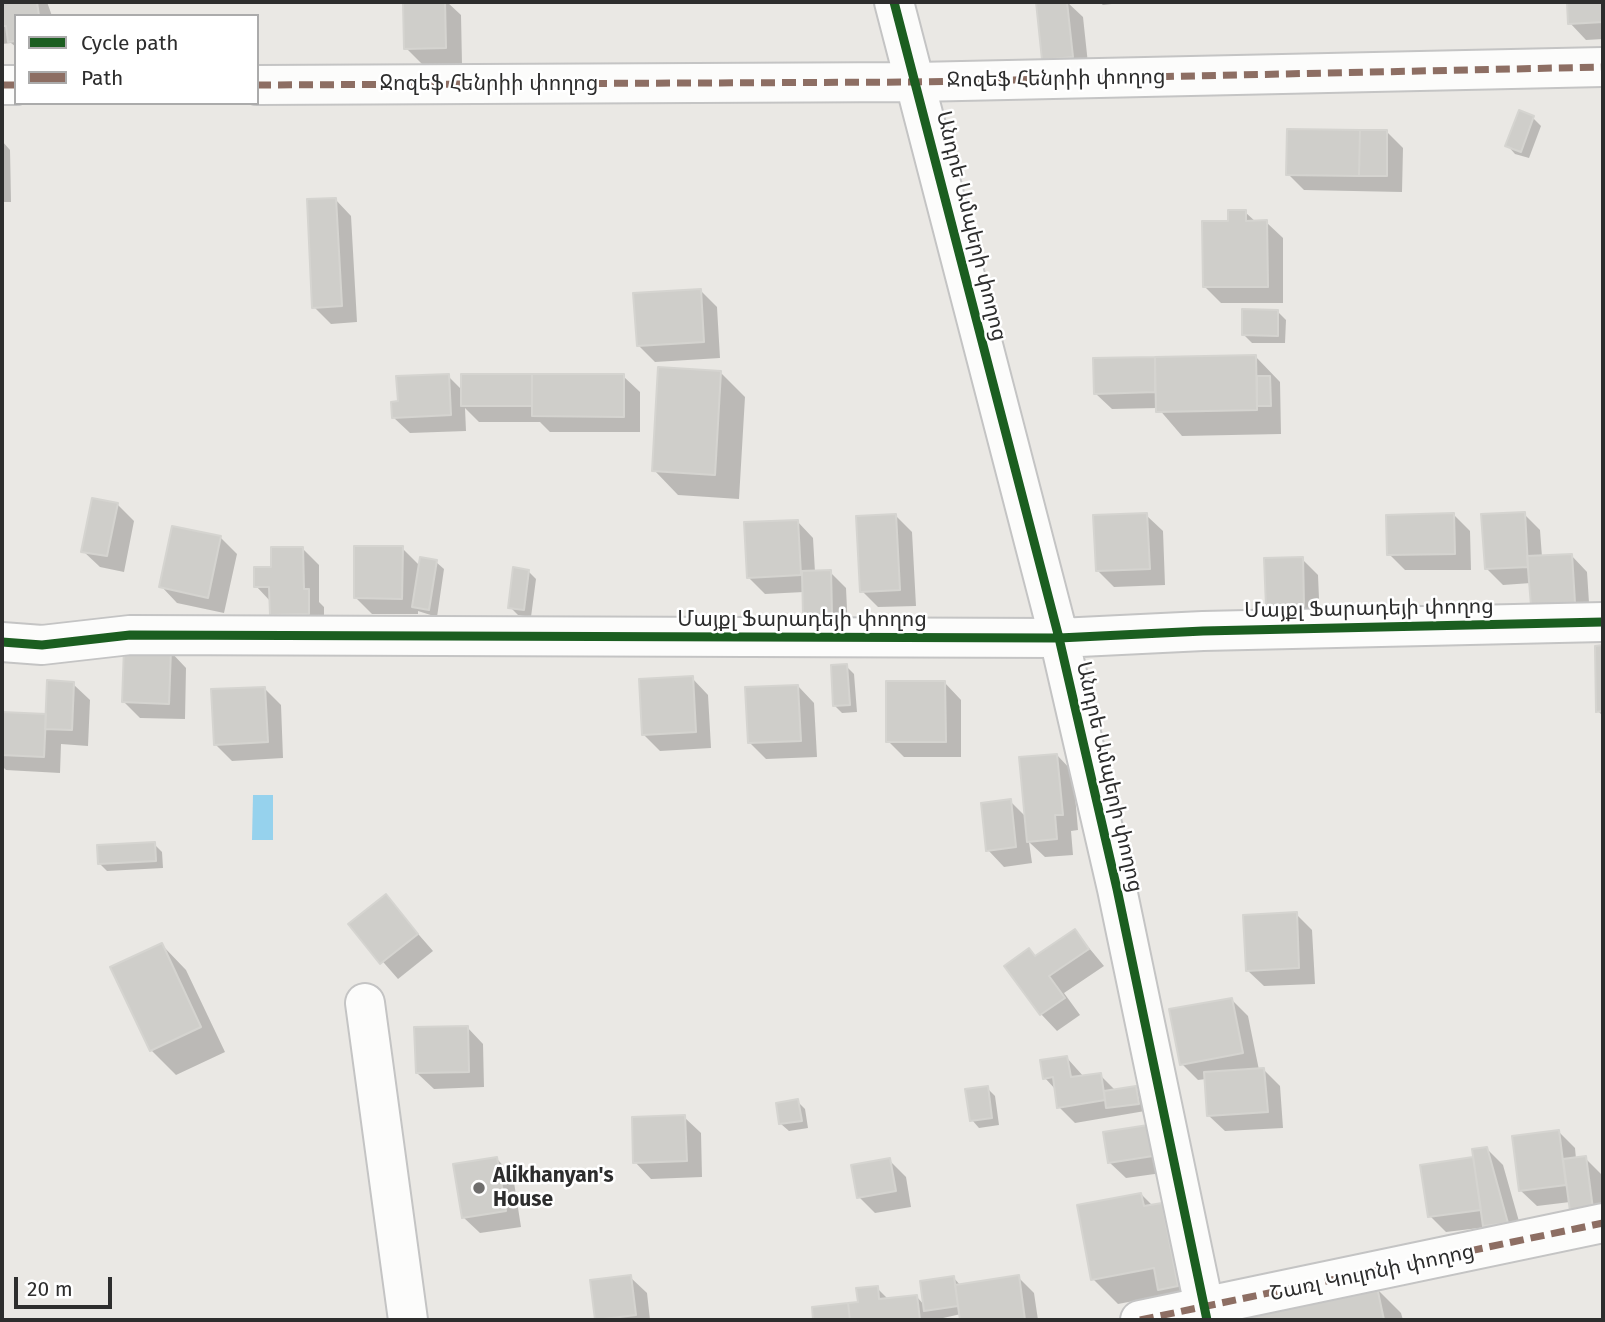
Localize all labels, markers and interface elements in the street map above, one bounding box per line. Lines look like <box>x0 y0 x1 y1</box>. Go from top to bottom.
legend <box>14 14 259 105</box>
text: Cycle path <box>81 30 179 56</box>
street label: Ջոզեֆ Հենրիի փողոց <box>946 64 1166 94</box>
text: Path <box>81 65 123 91</box>
street label: Ջոզեֆ Հենրիի փողոց <box>380 71 598 97</box>
street label: Անդրե Ամպերի փողոց <box>930 108 1012 344</box>
street label: Մայքլ Ֆարադեյի փողոց <box>1244 594 1494 624</box>
street label: Մայքլ Ֆարադեյի փողոց <box>677 607 927 633</box>
street label: Անդրե Ամպերի փողոց <box>1070 659 1148 895</box>
place label: Alikhanyan's House <box>493 1163 614 1213</box>
marker: Alikhanyan's House <box>471 1180 487 1196</box>
street label: Շառլ Կուլոնի փողոց <box>1267 1239 1477 1307</box>
scale bar <box>18 1262 116 1306</box>
text: 20 m <box>27 1276 73 1302</box>

